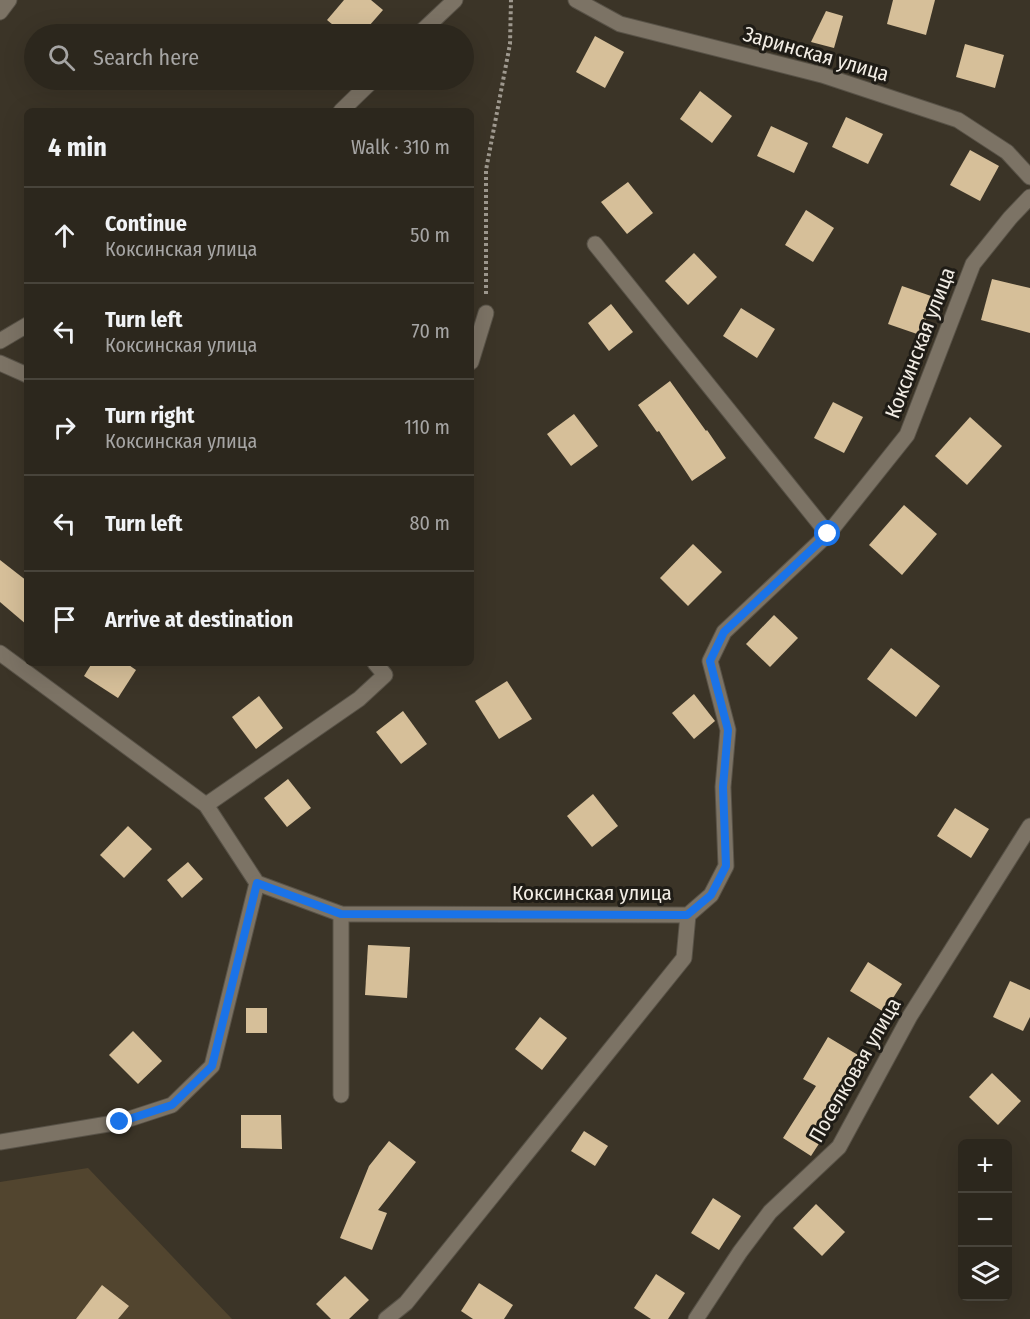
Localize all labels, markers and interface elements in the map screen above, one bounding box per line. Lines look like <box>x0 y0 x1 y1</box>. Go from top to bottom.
street label: Заринская улица <box>740 21 892 87</box>
search box <box>24 24 474 90</box>
icon: search <box>45 41 78 74</box>
text: Search here <box>93 44 199 71</box>
text: 4 min <box>48 132 107 163</box>
text: Walk · 310 m <box>351 135 450 159</box>
text: Continue <box>105 210 187 237</box>
icon: ahead <box>48 219 81 252</box>
text: 50 m <box>410 223 450 247</box>
text: Коксинская улица <box>105 237 257 261</box>
street label: Коксинская улица <box>879 264 961 422</box>
text: Turn left <box>105 306 183 333</box>
icon: left <box>48 315 81 348</box>
text: 70 m <box>412 319 450 343</box>
text: Коксинская улица <box>105 333 257 357</box>
text: Turn right <box>105 402 194 429</box>
icon: right <box>48 411 81 444</box>
text: 110 m <box>404 415 450 439</box>
text: Коксинская улица <box>105 429 257 453</box>
icon: left <box>48 507 81 540</box>
text: Turn left <box>105 510 183 537</box>
text: 80 m <box>410 511 450 535</box>
route start <box>814 520 840 546</box>
icon: arrive <box>48 603 81 636</box>
text: Arrive at destination <box>105 606 293 633</box>
street label: Коксинская улица <box>512 880 672 906</box>
street label: Поселковая улица <box>803 993 907 1147</box>
route end <box>106 1108 132 1134</box>
map controls <box>958 1139 1012 1301</box>
button: + <box>958 1139 1012 1193</box>
button: − <box>958 1193 1012 1247</box>
button: layers <box>958 1247 1012 1301</box>

